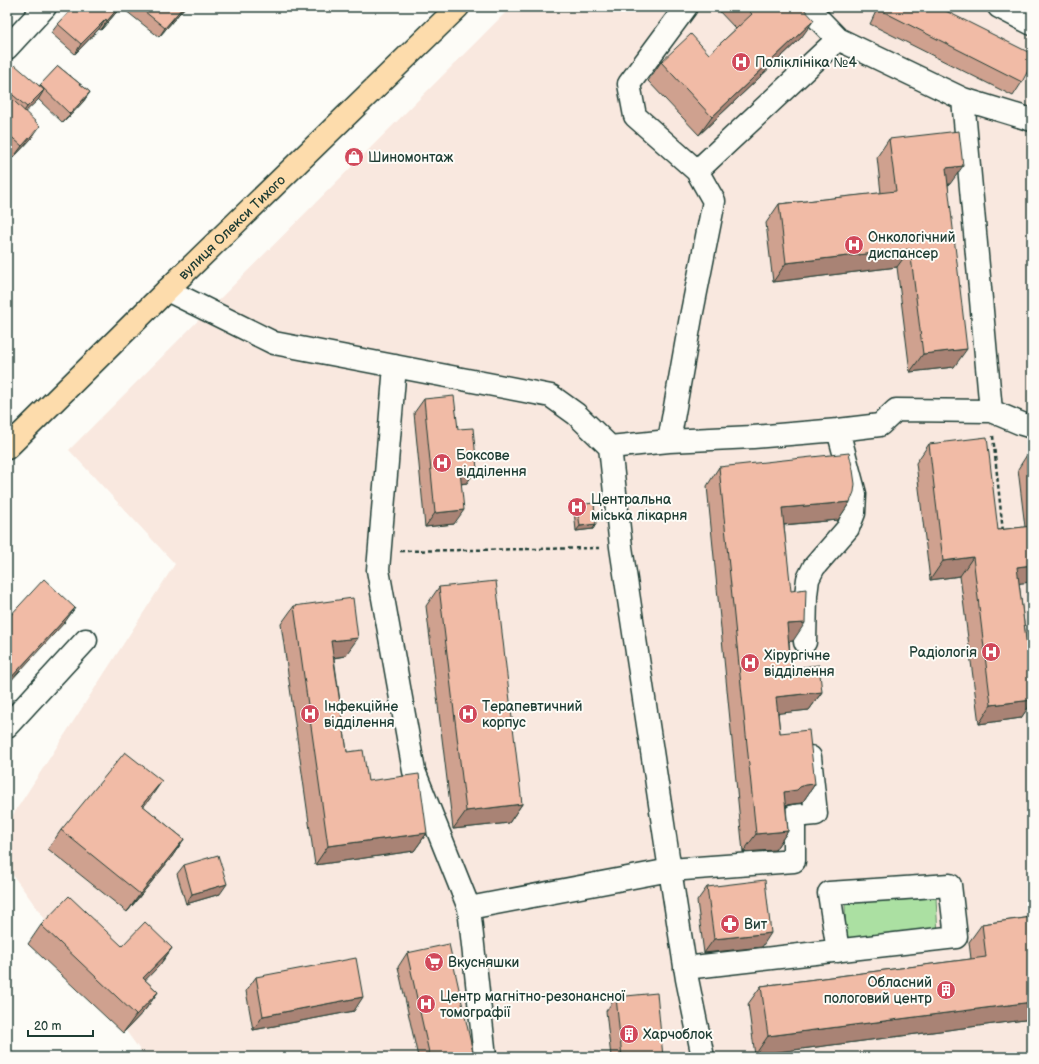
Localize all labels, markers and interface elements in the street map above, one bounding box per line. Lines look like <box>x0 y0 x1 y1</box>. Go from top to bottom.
hospital icon: Поліклініка №4 <box>730 51 752 73</box>
place label: Поліклініка №4 <box>755 54 858 71</box>
shop icon: Шиномонтаж <box>343 146 365 168</box>
place label: Шиномонтаж <box>368 149 454 166</box>
street label: вулиця Олекси Тихого <box>175 172 289 283</box>
place label: Онкологічний диспансер <box>868 229 956 262</box>
hospital icon: Онкологічний диспансер <box>843 234 865 256</box>
place label: Боксове відділення <box>456 447 527 480</box>
hospital icon: Боксове відділення <box>431 452 453 474</box>
place label: Центральна міська лікарня <box>591 491 687 524</box>
hospital icon: Центральна міська лікарня <box>566 496 588 518</box>
hospital icon: Радіологія <box>980 641 1002 663</box>
place label: Радіологія <box>909 644 977 661</box>
place label: Хірургічне відділення <box>764 647 835 680</box>
hospital icon: Хірургічне відділення <box>739 652 761 674</box>
place label: Інфекційне відділення <box>324 698 398 731</box>
place label: Терапевтичний корпус <box>482 698 583 731</box>
hospital icon: Інфекційне відділення <box>299 703 321 725</box>
hospital icon: Терапевтичний корпус <box>457 703 479 725</box>
pharmacy icon: Вит <box>719 913 741 935</box>
place label: Вит <box>744 916 768 933</box>
supermarket icon: Вкусняшки <box>423 951 445 973</box>
place label: Вкусняшки <box>448 954 519 971</box>
place label: Обласний пологовий центр <box>824 974 932 1007</box>
building icon: Обласний пологовий центр <box>935 979 957 1001</box>
place label: Центр магнітно-резонансної томографії <box>440 988 626 1021</box>
hospital icon: Центр магнітно-резонансної томографії <box>415 993 437 1015</box>
scale bar <box>28 1012 93 1038</box>
text: 20 m <box>34 1019 61 1034</box>
building icon: Харчоблок <box>618 1023 640 1045</box>
place label: Харчоблок <box>643 1026 713 1043</box>

